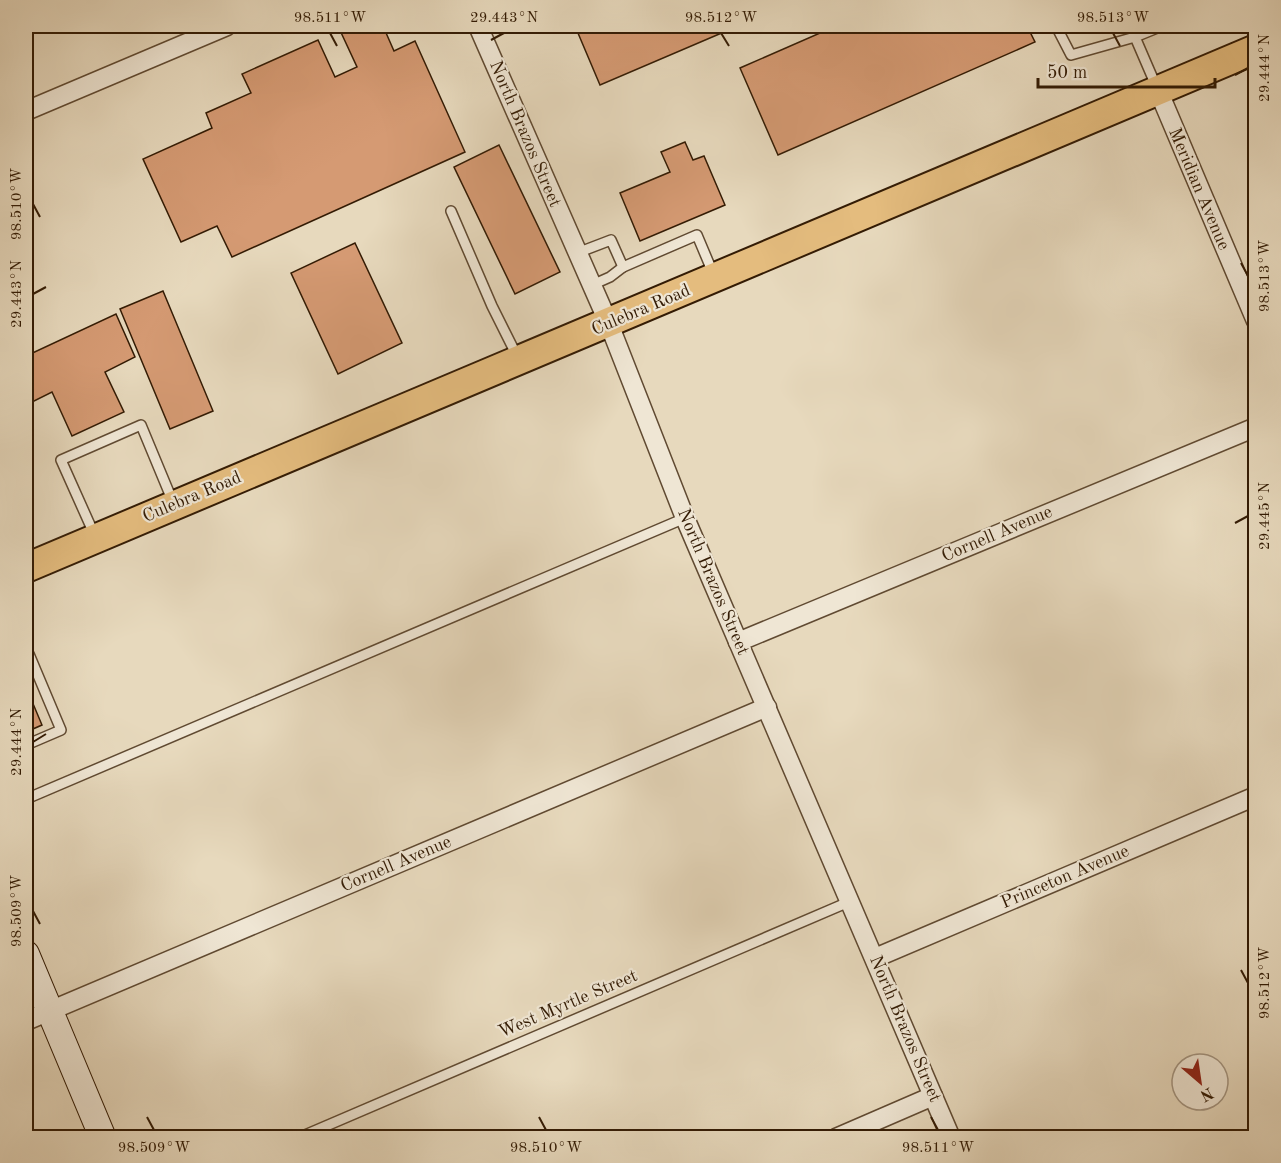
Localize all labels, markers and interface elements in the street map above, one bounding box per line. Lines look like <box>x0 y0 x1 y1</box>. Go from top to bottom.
text: 98.511°W <box>294 11 366 26</box>
text: 29.443°N <box>470 11 538 26</box>
text: 98.512°W <box>685 11 757 26</box>
text: 98.513°W <box>1077 11 1149 26</box>
text: 29.444°N <box>1258 34 1273 102</box>
scale bar <box>1038 51 1215 89</box>
street label: North Brazos Street <box>486 58 564 210</box>
text: 50 m <box>1047 64 1087 82</box>
street label: Meridian Avenue <box>1165 125 1233 253</box>
text: 98.510°W <box>10 168 25 240</box>
text: 98.513°W <box>1258 240 1273 312</box>
text: 29.443°N <box>10 260 25 328</box>
street label: Culebra Road <box>589 281 693 339</box>
street label: Culebra Road <box>140 468 244 526</box>
text: 29.445°N <box>1258 482 1273 550</box>
street label: Cornell Avenue <box>939 503 1055 565</box>
street label: North Brazos Street <box>674 506 752 658</box>
text: 29.444°N <box>10 708 25 776</box>
street label: Cornell Avenue <box>338 833 454 895</box>
street label: Princeton Avenue <box>998 842 1132 912</box>
text: 98.509°W <box>10 875 25 947</box>
text: 98.512°W <box>1258 947 1273 1019</box>
street label: North Brazos Street <box>866 953 944 1105</box>
street label: West Myrtle Street <box>496 967 640 1041</box>
north arrow <box>1170 1052 1230 1112</box>
text: N <box>1196 1083 1216 1104</box>
text: 98.509°W <box>118 1141 190 1156</box>
text: 98.510°W <box>510 1141 582 1156</box>
text: 98.511°W <box>902 1141 974 1156</box>

